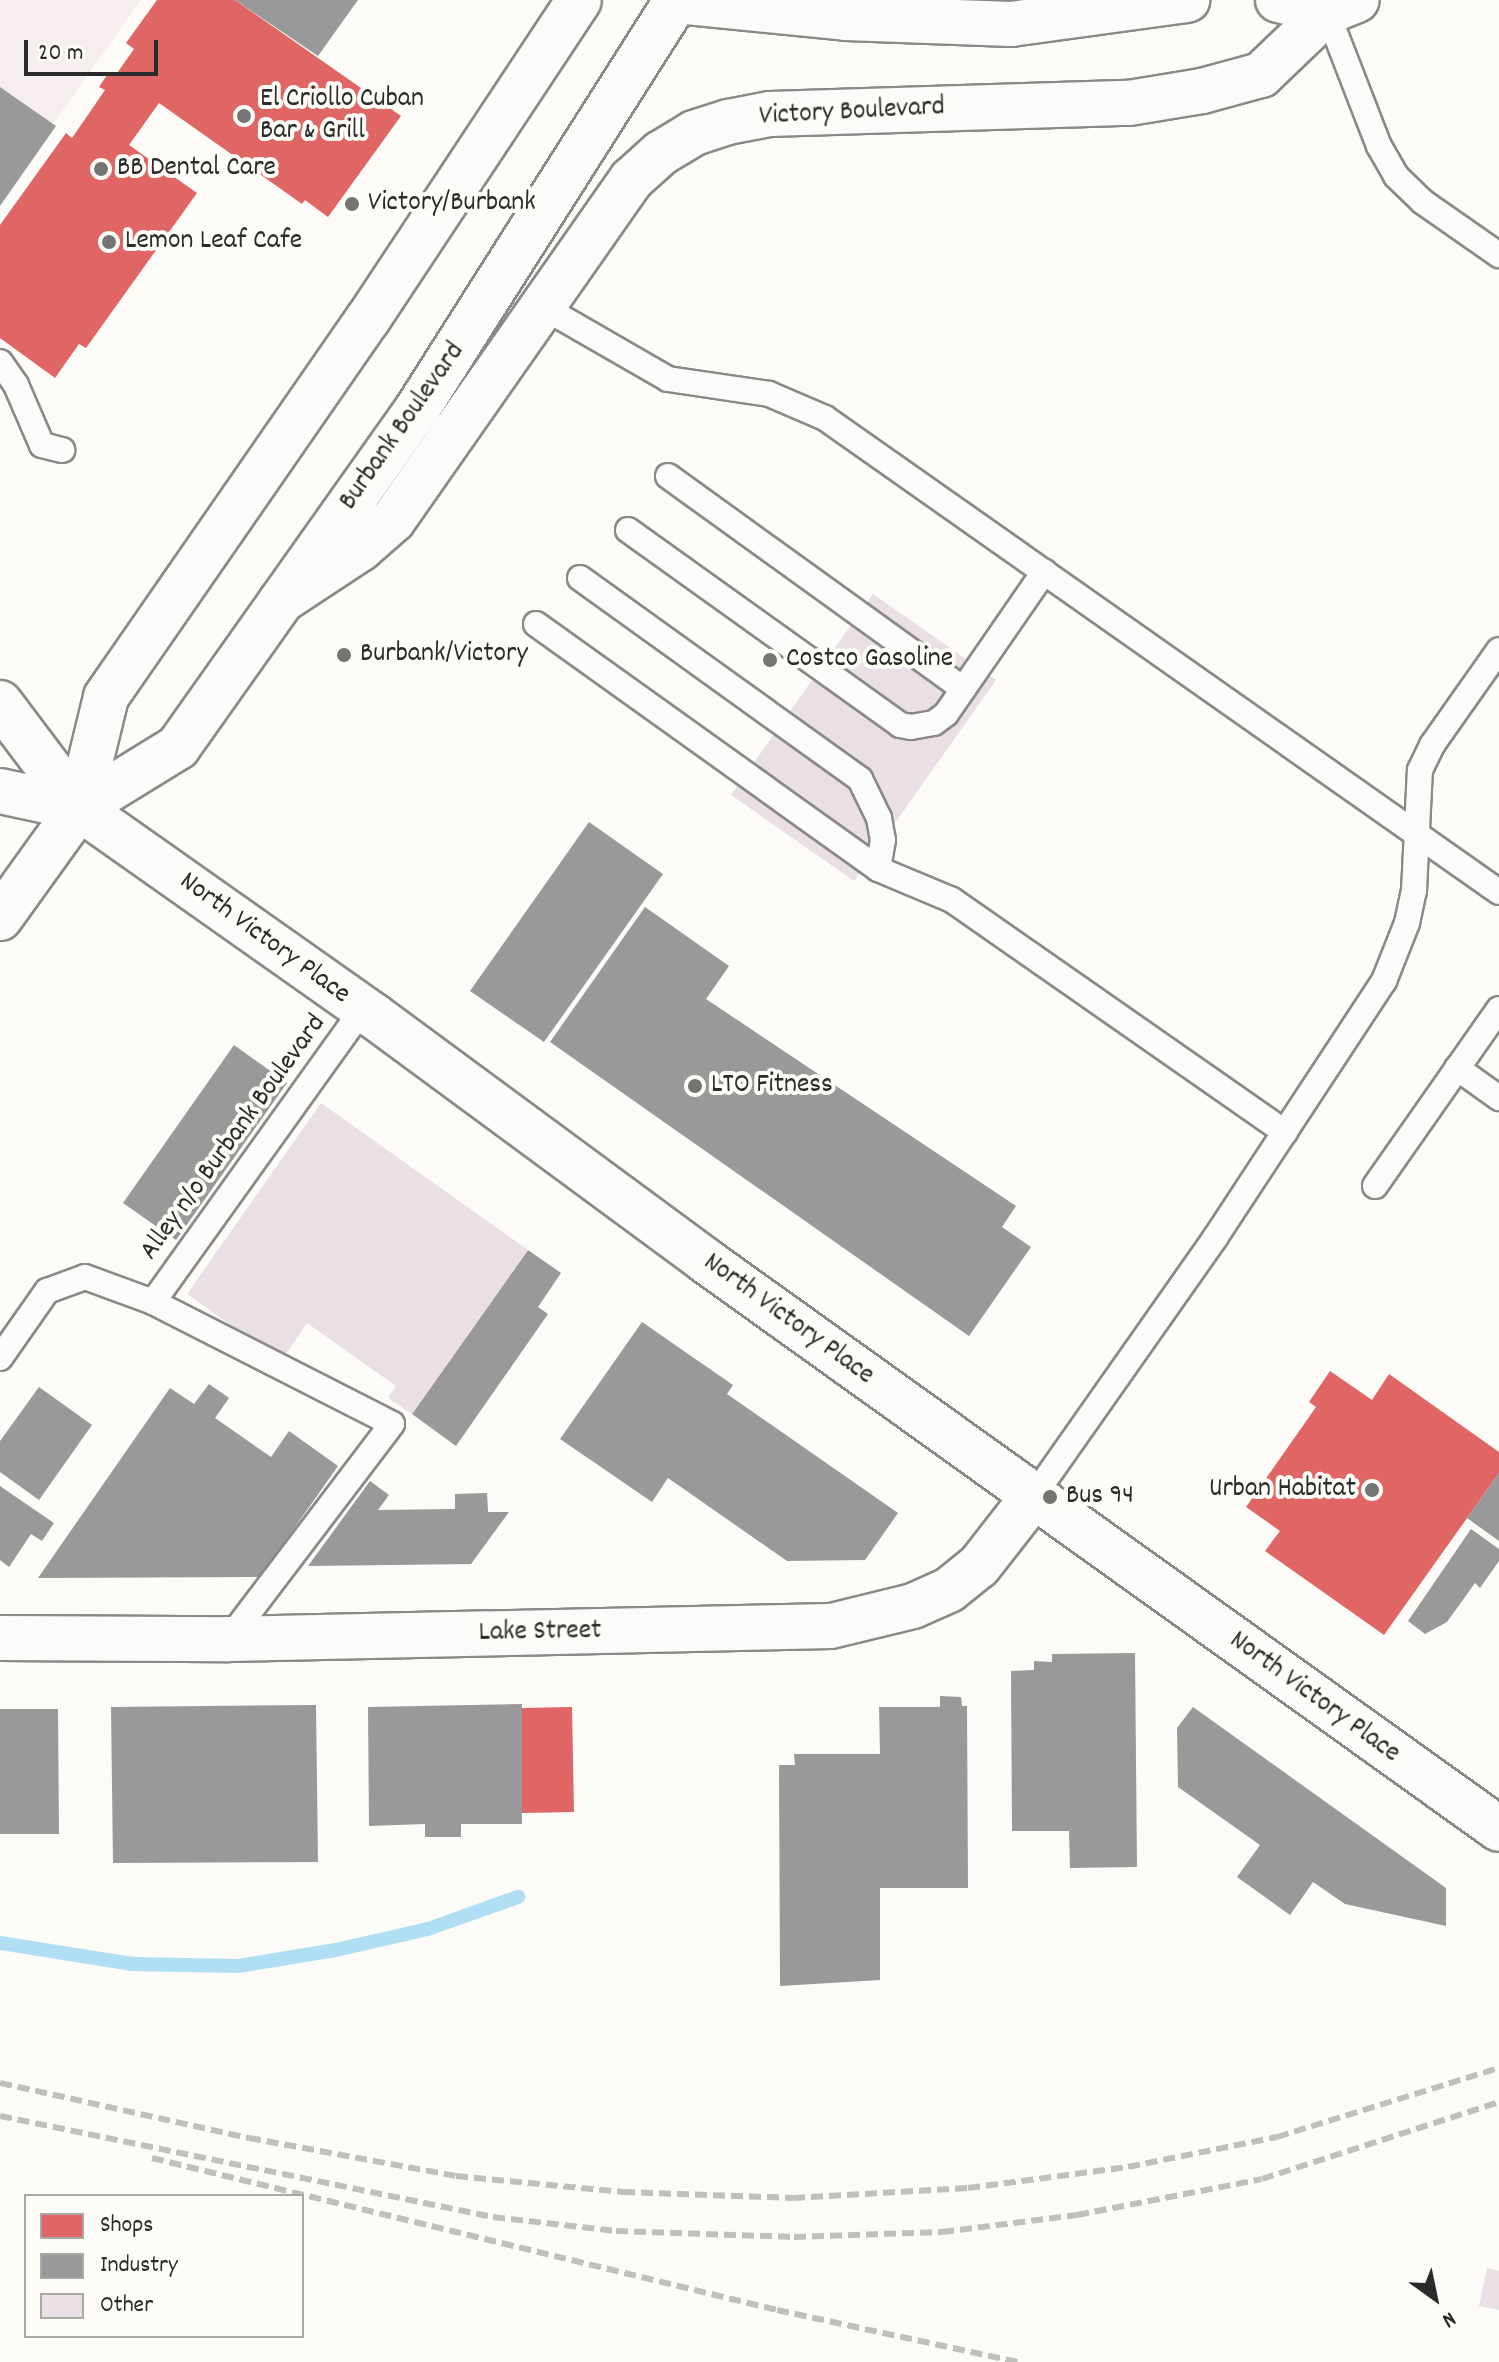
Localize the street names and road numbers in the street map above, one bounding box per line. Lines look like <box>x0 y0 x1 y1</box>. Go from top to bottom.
street label: Victory Boulevard <box>758 91 946 135</box>
street label: Burbank Boulevard <box>333 337 473 517</box>
street label: North Victory Place <box>172 866 356 1012</box>
street label: Alley n/o Burbank Boulevard <box>134 1009 334 1267</box>
street label: North Victory Place <box>696 1247 880 1393</box>
street label: Lake Street <box>478 1615 602 1651</box>
street label: North Victory Place <box>1222 1625 1406 1771</box>

